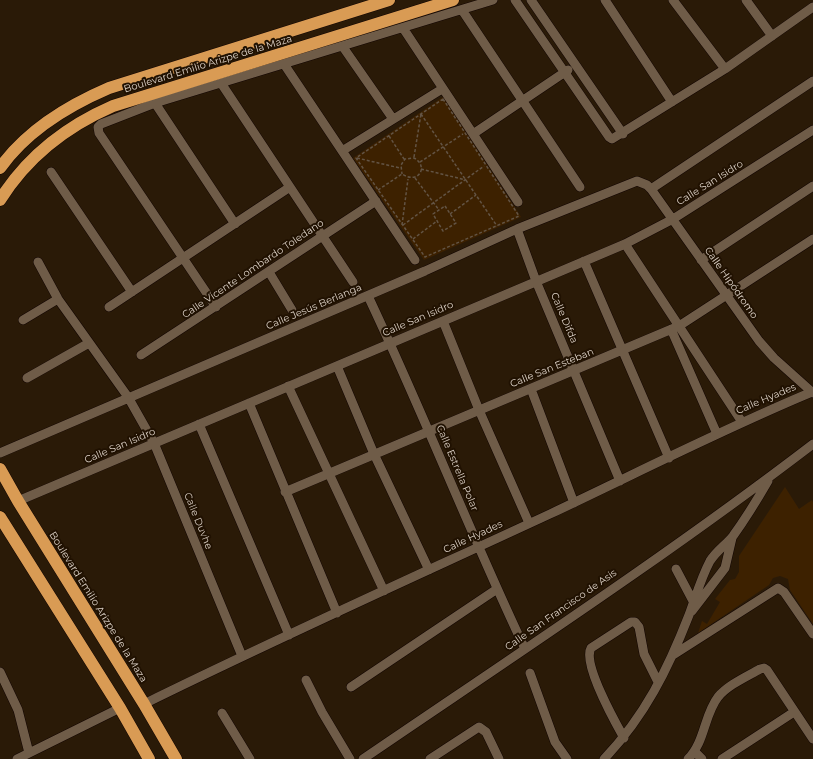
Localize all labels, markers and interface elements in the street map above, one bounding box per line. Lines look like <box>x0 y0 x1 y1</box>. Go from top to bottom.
street label: Boulevard Emilio Arizpe de la Maza <box>122 33 294 95</box>
street label: Calle San Isidro <box>675 158 745 208</box>
street label: Calle Vicente Lombardo Toledano <box>180 217 326 321</box>
street label: Calle Hipódromo <box>702 245 760 321</box>
street label: Calle Jesús Berlanga <box>264 281 364 333</box>
street label: Calle Difda <box>548 291 580 345</box>
street label: Calle San Isidro <box>381 299 455 339</box>
street label: Calle San Esteban <box>508 346 596 390</box>
street label: Calle Hyades <box>734 381 798 417</box>
street label: Calle Estrella Polar <box>433 423 481 513</box>
street label: Calle San Isidro <box>83 426 157 466</box>
street label: Calle Duvhe <box>181 491 215 551</box>
street label: Calle Hyades <box>442 518 504 556</box>
street label: Boulevard Emilio Arizpe de la Maza <box>46 529 150 685</box>
street label: Calle San Francisco de Asis <box>503 567 619 653</box>

